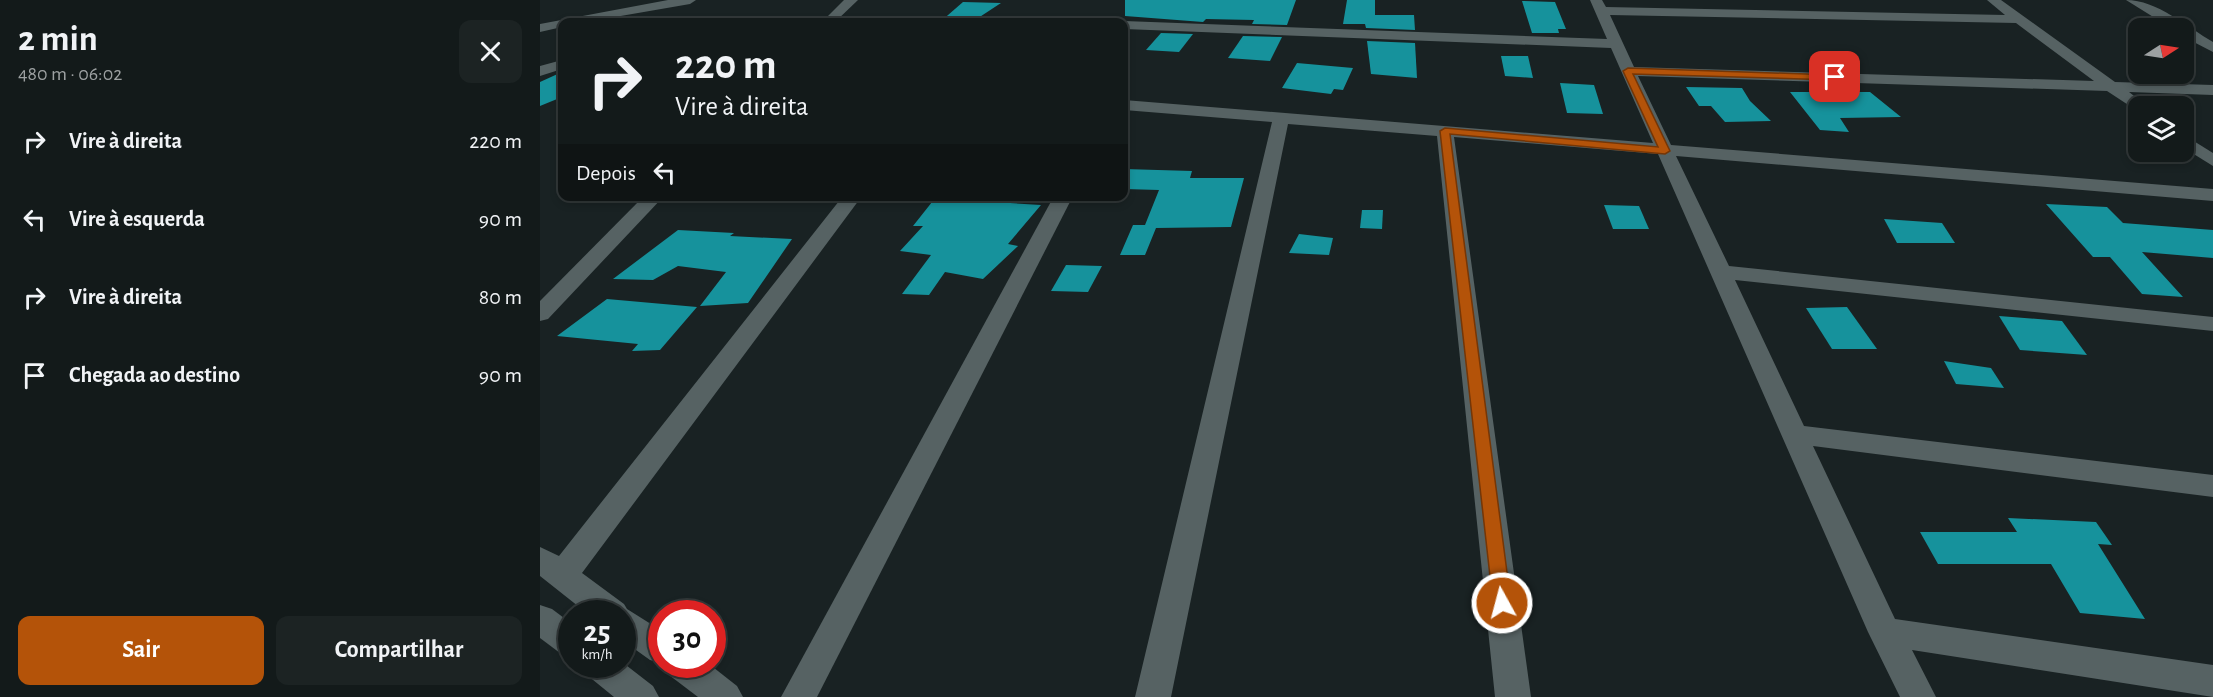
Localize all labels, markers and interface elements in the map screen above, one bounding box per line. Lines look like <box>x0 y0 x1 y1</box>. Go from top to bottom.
north arrow <box>2128 18 2194 84</box>
map controls <box>2128 18 2194 162</box>
button: close <box>459 20 522 83</box>
text: 2 min <box>18 21 98 57</box>
icon: right <box>576 42 654 120</box>
text: 220 m <box>675 44 777 86</box>
pin <box>1809 51 1860 102</box>
icon: arrive <box>1818 60 1851 93</box>
text: 480 m · 06:02 <box>18 64 122 84</box>
text: Vire à direita <box>675 93 809 120</box>
button: layers <box>2128 96 2194 162</box>
icon: right <box>18 125 51 158</box>
text: Vire à direita <box>69 130 182 152</box>
text: 220 m <box>469 130 522 152</box>
icon: left <box>648 156 681 189</box>
text: Depois <box>576 162 636 184</box>
icon: left <box>18 203 51 236</box>
text: Vire à esquerda <box>69 208 205 230</box>
text: 90 m <box>479 208 522 230</box>
icon: right <box>18 281 51 314</box>
text: Vire à direita <box>69 286 182 308</box>
text: 80 m <box>479 286 522 308</box>
icon: arrive <box>18 359 51 392</box>
text: Chegada ao destino <box>69 364 240 386</box>
text: 90 m <box>479 364 522 386</box>
position arrow <box>1470 571 1534 635</box>
speed limit sign: 30 <box>648 600 726 678</box>
button: Sair <box>18 616 264 685</box>
button: Compartilhar <box>276 616 522 685</box>
text: 25 <box>583 617 611 647</box>
text: km/h <box>582 647 612 662</box>

